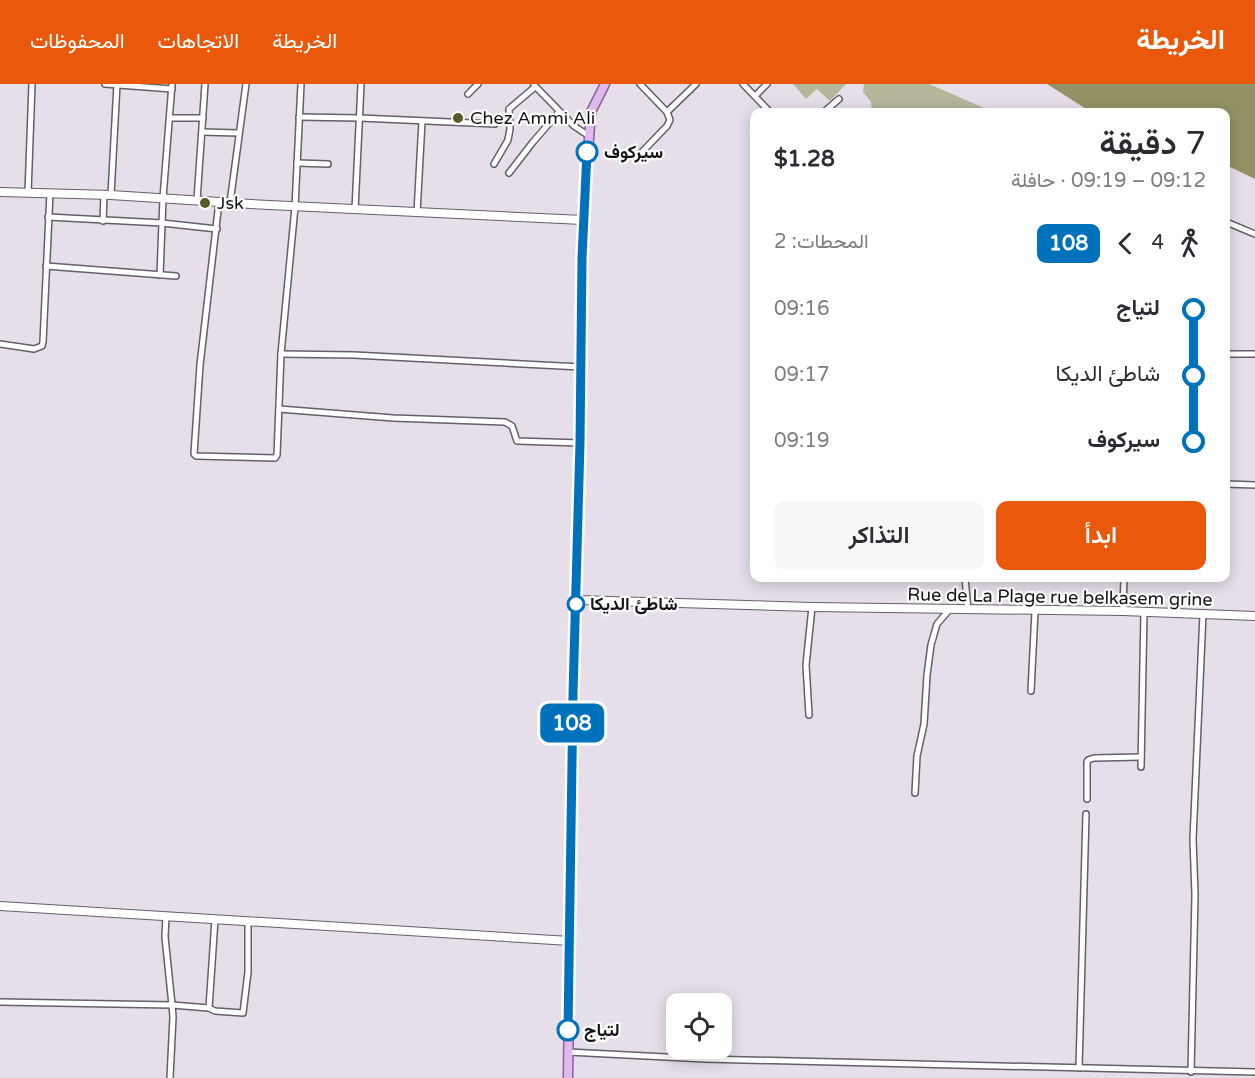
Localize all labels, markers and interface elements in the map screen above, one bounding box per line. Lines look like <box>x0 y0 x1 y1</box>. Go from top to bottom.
text: الخريطة <box>1136 23 1225 57</box>
text: المحفوظات <box>30 29 125 54</box>
text: الاتجاهات <box>158 29 239 54</box>
text: الخريطة <box>272 29 337 54</box>
place label: Chez Ammi Ali <box>470 107 595 129</box>
marker: Chez Ammi Ali <box>451 111 465 125</box>
text: 7 دقيقة <box>1099 124 1206 163</box>
marker: سيركوف <box>576 141 598 163</box>
place label: سيركوف <box>604 141 663 163</box>
text: $1.28 <box>774 146 835 172</box>
text: 09:12 – 09:19 · حافلة <box>1011 169 1206 193</box>
place label: Jsk <box>217 192 244 214</box>
marker: Jsk <box>198 196 212 210</box>
icon: back <box>1109 227 1142 260</box>
icon: walk <box>1173 227 1206 260</box>
text: المحطات: 2 <box>774 230 869 254</box>
text: 108 <box>1049 231 1088 256</box>
text: 4 <box>1151 231 1164 255</box>
text: لتياج <box>1116 295 1160 321</box>
text: 09:16 <box>774 297 829 321</box>
text: شاطئ الديكا <box>1056 361 1160 387</box>
text: 09:17 <box>774 363 829 387</box>
text: سيركوف <box>1088 427 1160 453</box>
text: 09:19 <box>774 429 829 453</box>
button: التذاكر <box>774 501 984 570</box>
button: ابدأ <box>996 501 1206 570</box>
street label: Rue de La Plage rue belkasem grine <box>907 583 1213 611</box>
place label: شاطئ الديكا <box>590 593 678 615</box>
marker: شاطئ الديكا <box>567 595 585 613</box>
line badge: 108 <box>538 704 606 742</box>
text: 108 <box>552 711 592 736</box>
map controls <box>666 993 732 1059</box>
button: locate <box>666 993 732 1059</box>
marker: لتياج <box>557 1019 579 1041</box>
place label: لتياج <box>584 1019 620 1042</box>

